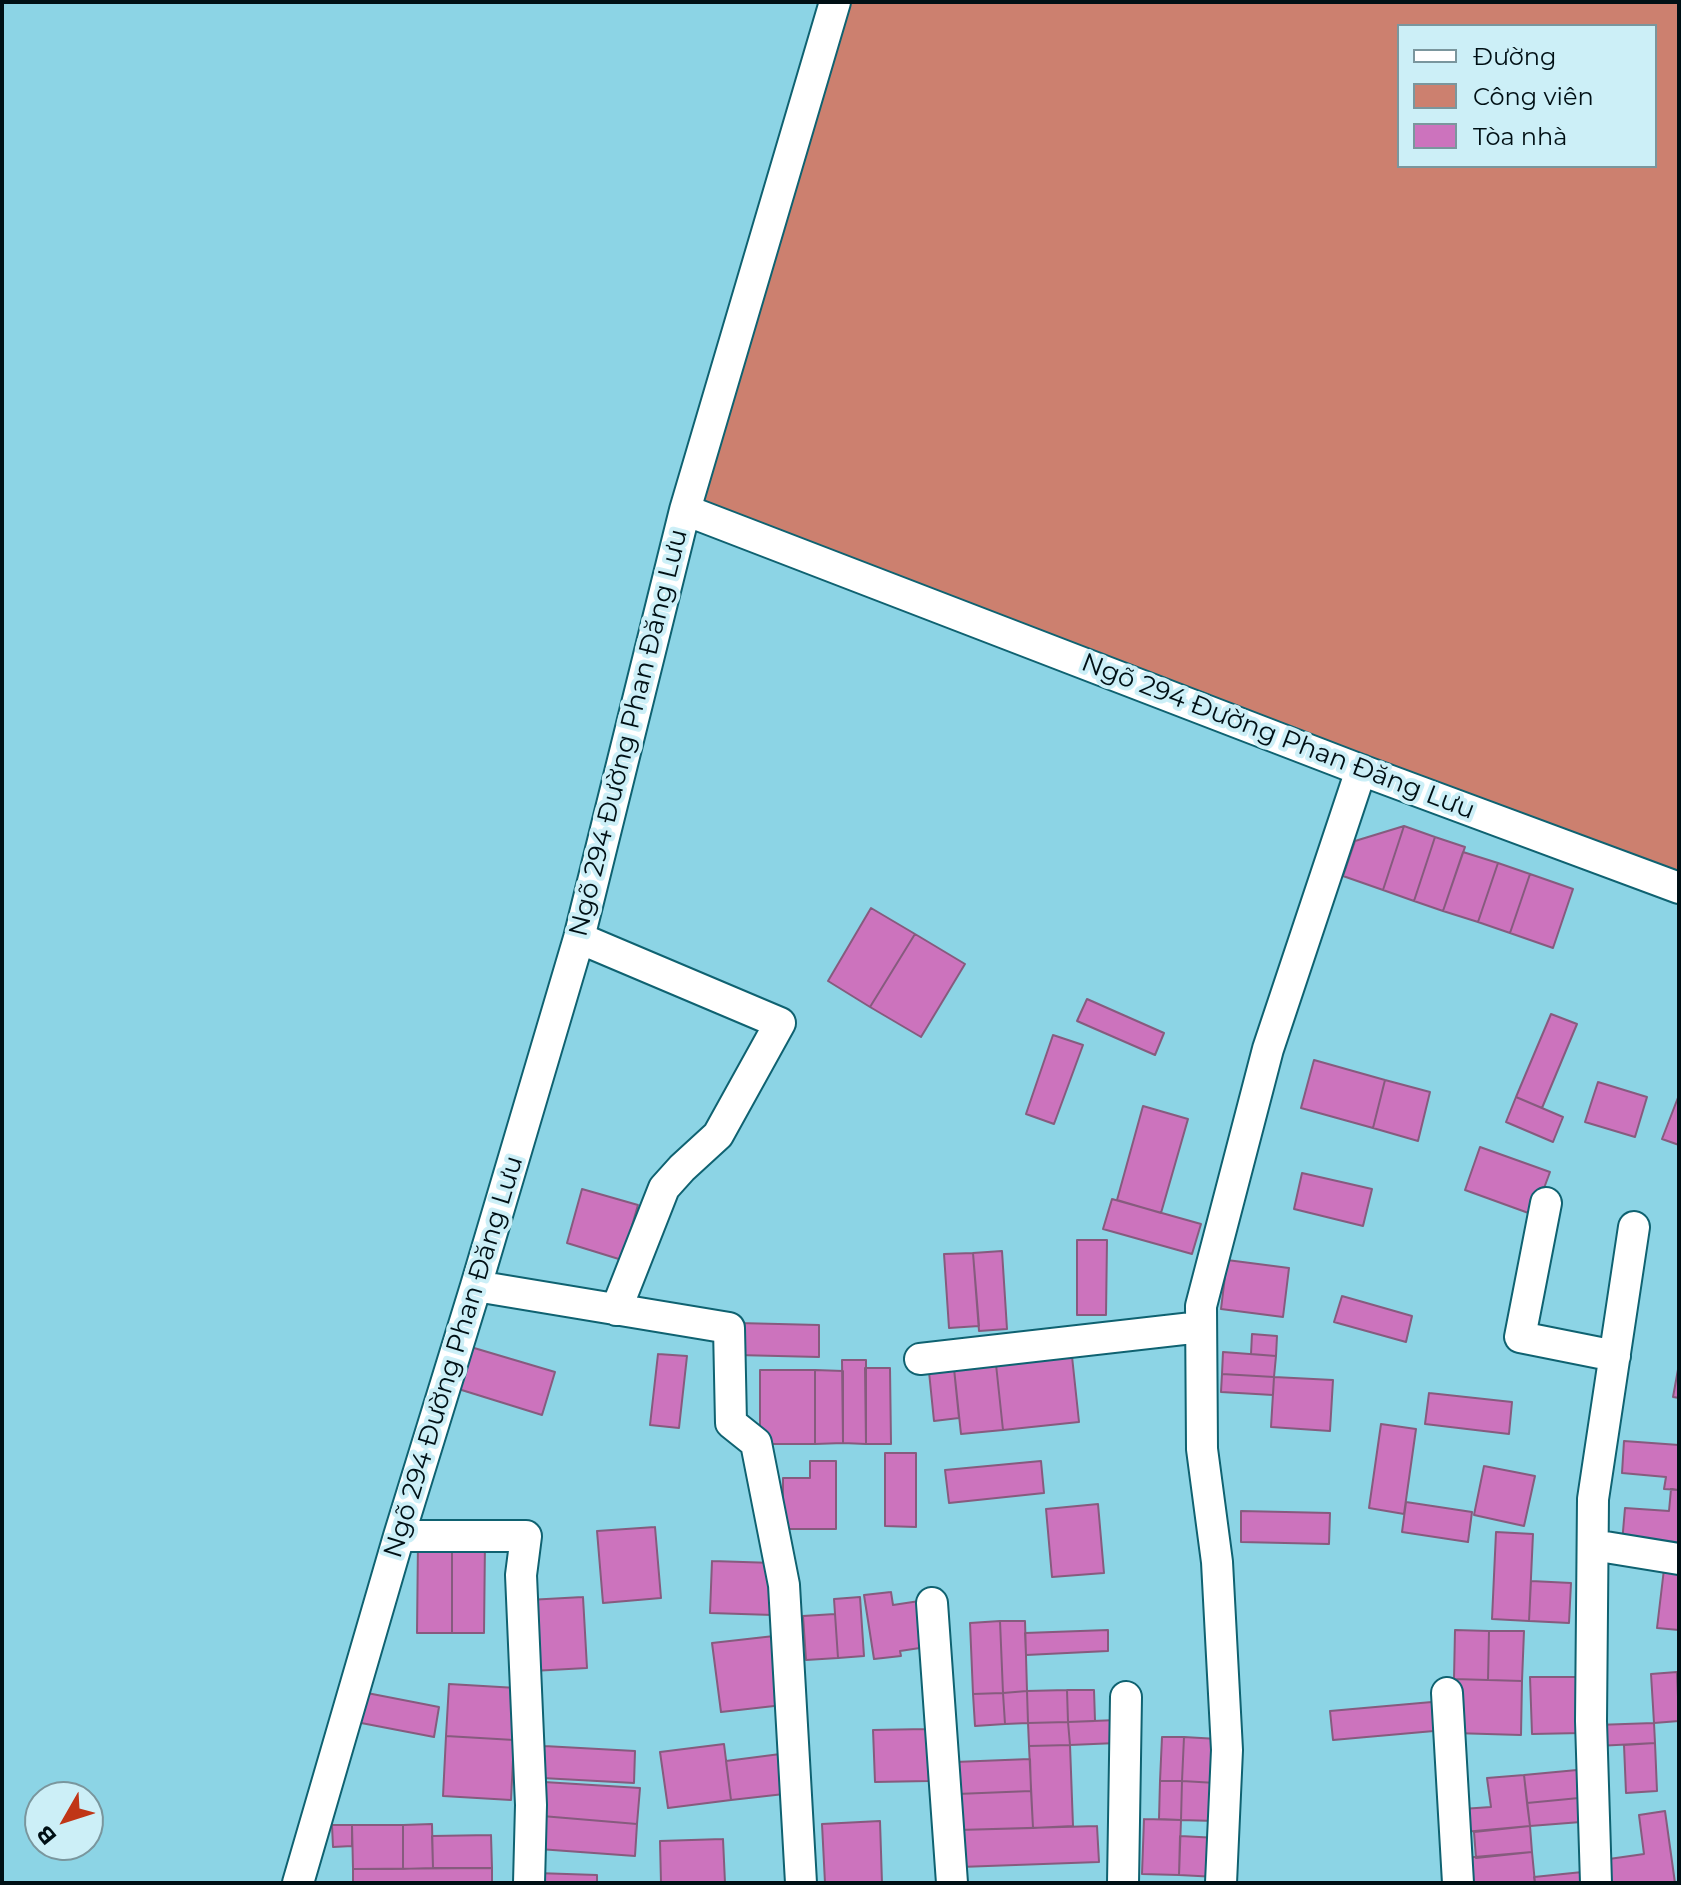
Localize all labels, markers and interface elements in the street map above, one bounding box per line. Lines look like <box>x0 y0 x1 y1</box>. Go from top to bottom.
legend <box>1397 24 1657 168</box>
text: Đường <box>1473 42 1556 71</box>
text: Công viên <box>1473 82 1594 111</box>
text: Tòa nhà <box>1473 122 1567 151</box>
street label: Ngõ 294 Đường Phan Đăng Lưu <box>563 526 695 940</box>
street label: Ngõ 294 Đường Phan Đăng Lưu <box>1077 647 1479 827</box>
street label: Ngõ 294 Đường Phan Đăng Lưu <box>378 1152 530 1562</box>
north arrow <box>24 1781 104 1861</box>
text: B <box>31 1820 62 1850</box>

